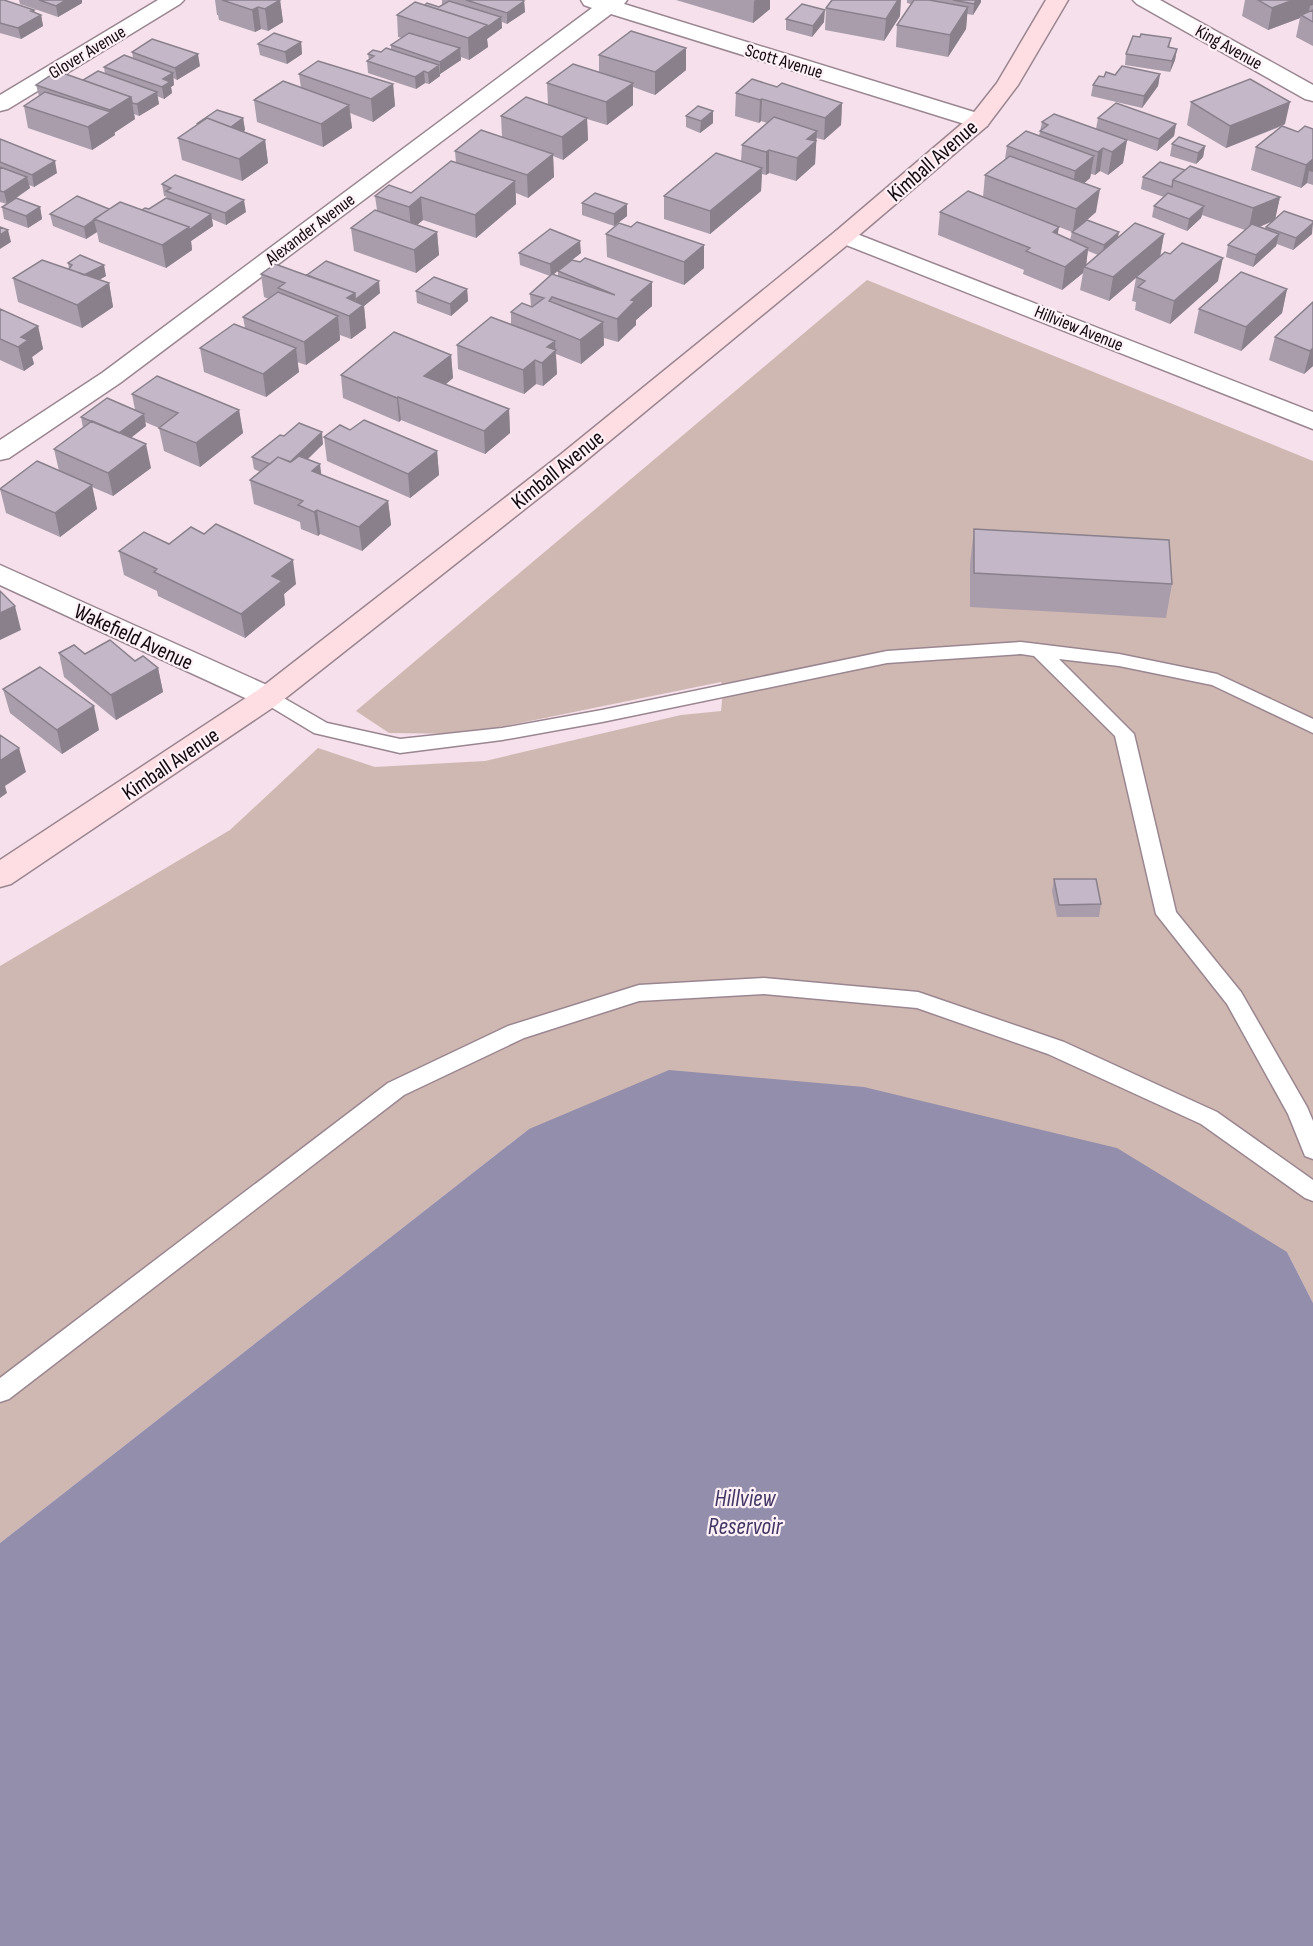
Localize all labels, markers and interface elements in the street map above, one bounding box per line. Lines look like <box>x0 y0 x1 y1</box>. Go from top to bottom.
street label: King Avenue <box>1192 20 1266 74</box>
street label: Glover Avenue <box>45 21 129 84</box>
street label: Scott Avenue <box>742 40 825 83</box>
street label: Kimball Avenue <box>882 114 984 208</box>
street label: Alexander Avenue <box>261 189 359 270</box>
street label: Hillview Avenue <box>1031 301 1126 356</box>
street label: Kimball Avenue <box>506 425 610 516</box>
street label: Wakefield Avenue <box>70 598 197 677</box>
street label: Kimball Avenue <box>117 722 225 807</box>
water label: Hillview Reservoir <box>708 1484 783 1541</box>

